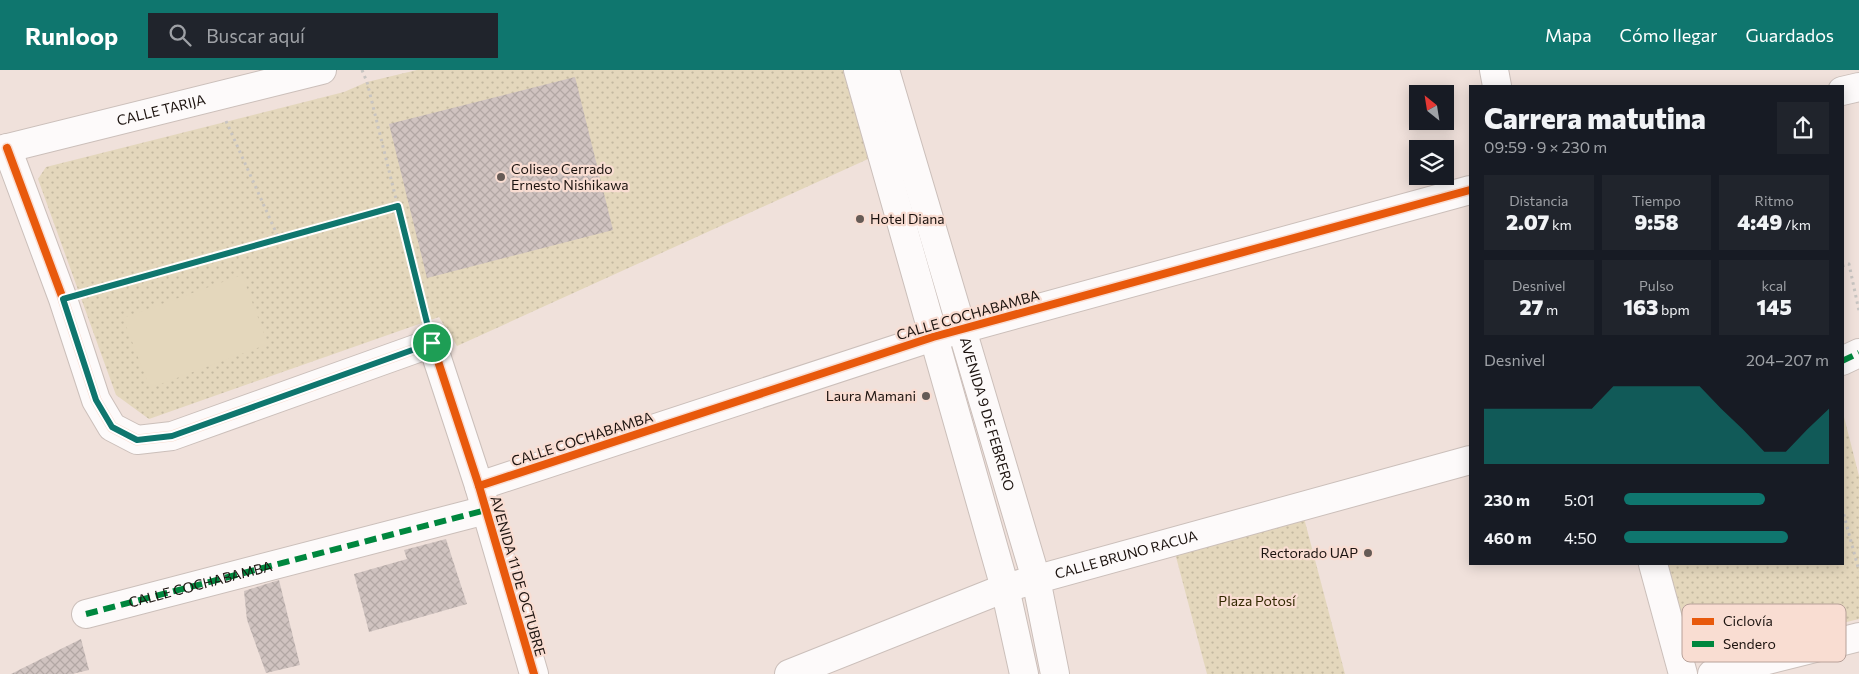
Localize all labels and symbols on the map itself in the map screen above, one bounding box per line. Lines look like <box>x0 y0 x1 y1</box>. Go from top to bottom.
north arrow <box>1409 85 1454 130</box>
street label: CALLE TARIJA <box>115 90 207 129</box>
place label: Coliseo Cerrado Ernesto Nishikawa <box>511 160 629 193</box>
marker: Coliseo Cerrado Ernesto Nishikawa <box>495 171 507 183</box>
place label: Hotel Diana <box>870 210 945 227</box>
marker: Hotel Diana <box>854 213 866 225</box>
street label: CALLE COCHABAMBA <box>894 286 1042 343</box>
pin <box>411 322 453 364</box>
street label: AVENIDA 9 DE FEBRERO <box>957 335 1018 493</box>
place label: Laura Mamani <box>826 387 916 404</box>
marker: Laura Mamani <box>920 390 932 402</box>
street label: CALLE COCHABAMBA <box>509 408 655 469</box>
street label: AVENIDA 11 DE OCTUBRE <box>487 494 550 658</box>
street label: CALLE BRUNO RACUA <box>1053 526 1199 582</box>
place label: Rectorado UAP <box>1261 544 1358 561</box>
marker: Rectorado UAP <box>1362 547 1374 559</box>
street label: CALLE COCHABAMBA <box>126 557 274 611</box>
park label: Plaza Potosí <box>1218 592 1296 609</box>
legend <box>1682 604 1846 662</box>
text: Ciclovía <box>1723 612 1773 629</box>
text: Sendero <box>1723 635 1776 652</box>

